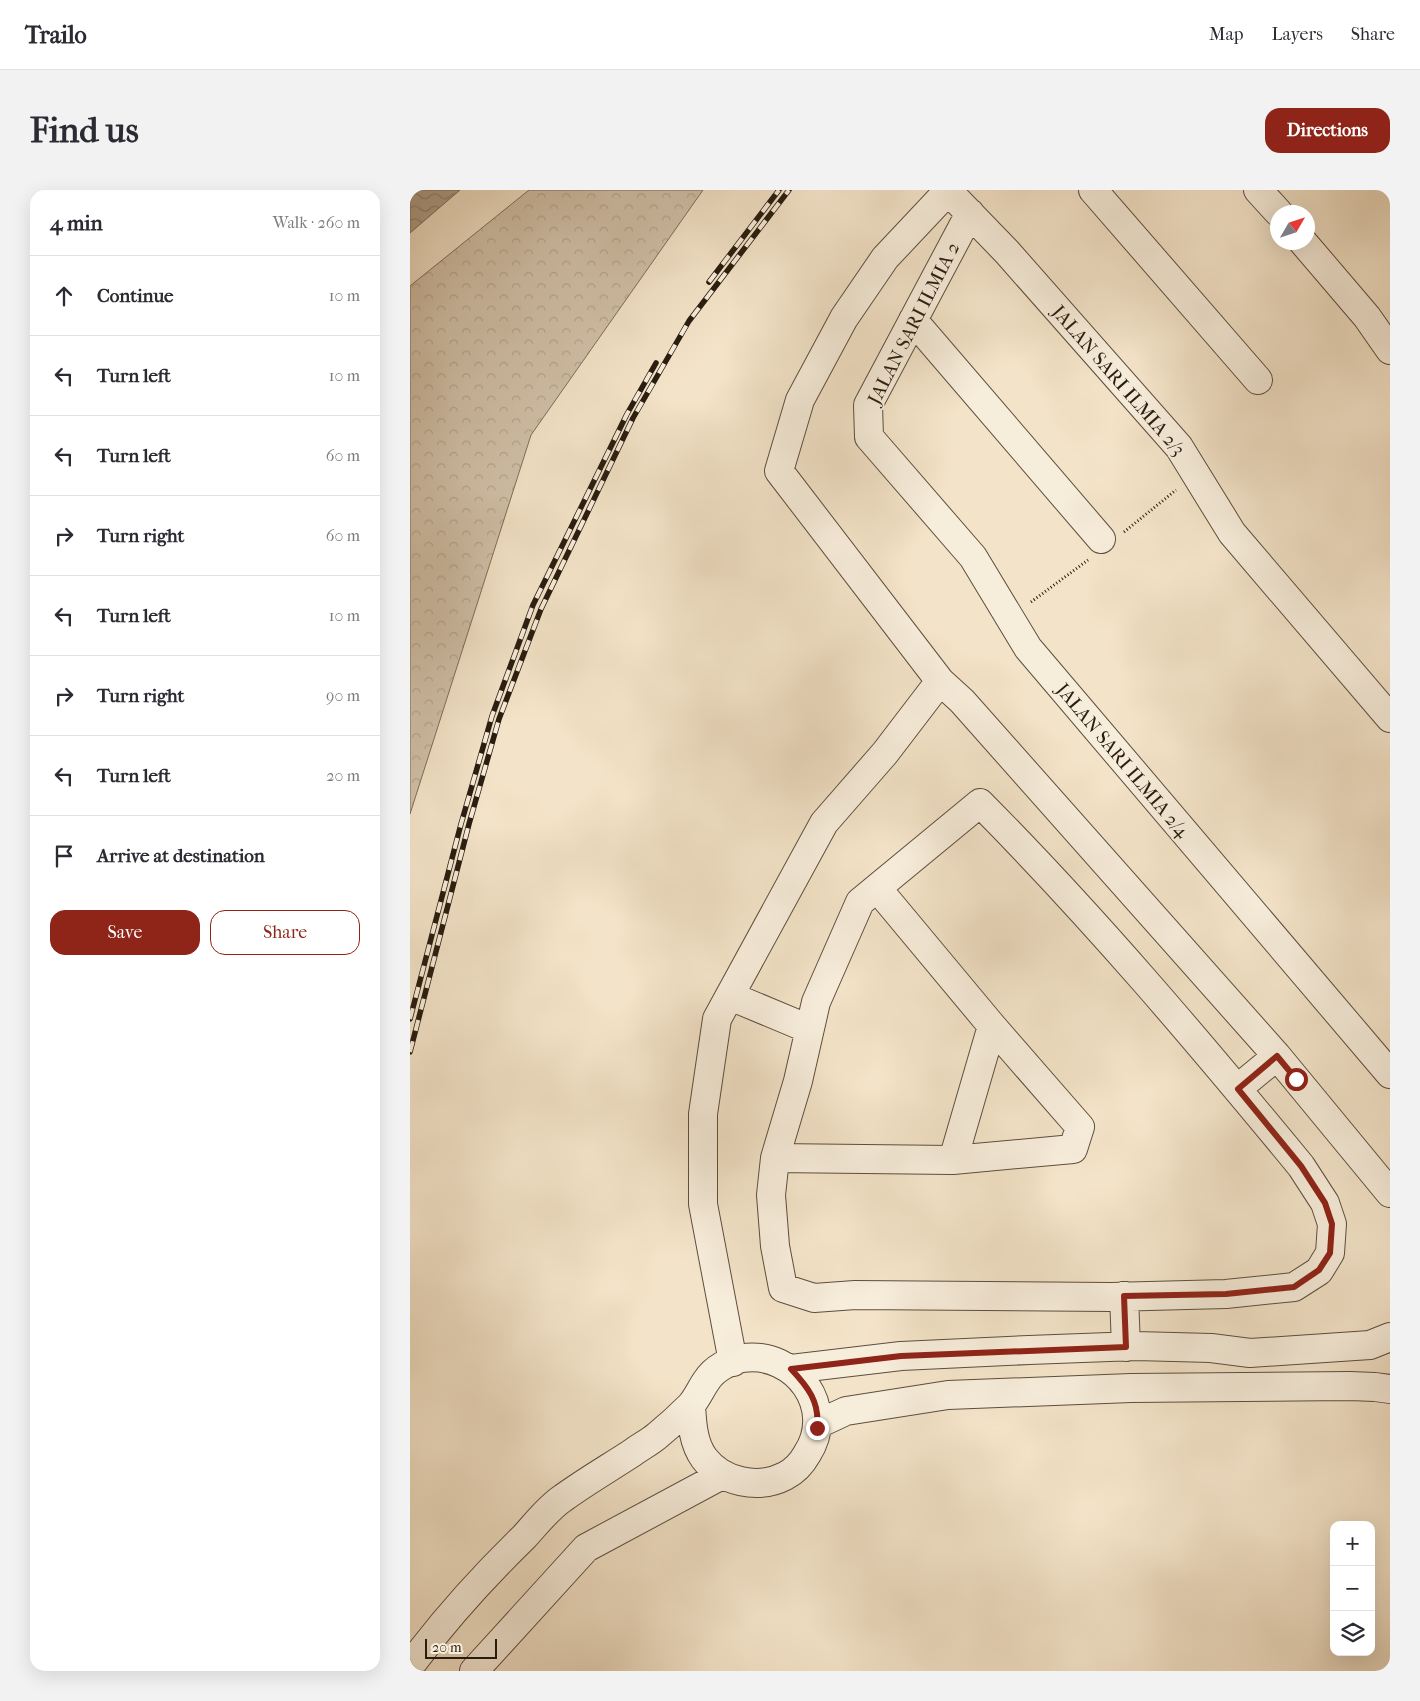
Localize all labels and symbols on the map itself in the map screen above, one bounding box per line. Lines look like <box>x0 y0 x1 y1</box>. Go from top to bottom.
north arrow <box>1270 205 1315 250</box>
street label: JALAN SARI ILMIA 2 <box>863 238 964 410</box>
street label: JALAN SARI ILMIA 2/3 <box>1046 300 1189 460</box>
street label: JALAN SARI ILMIA 2/4 <box>1050 678 1194 843</box>
route start <box>1285 1068 1308 1091</box>
route end <box>806 1417 829 1440</box>
scale bar <box>425 1636 498 1659</box>

